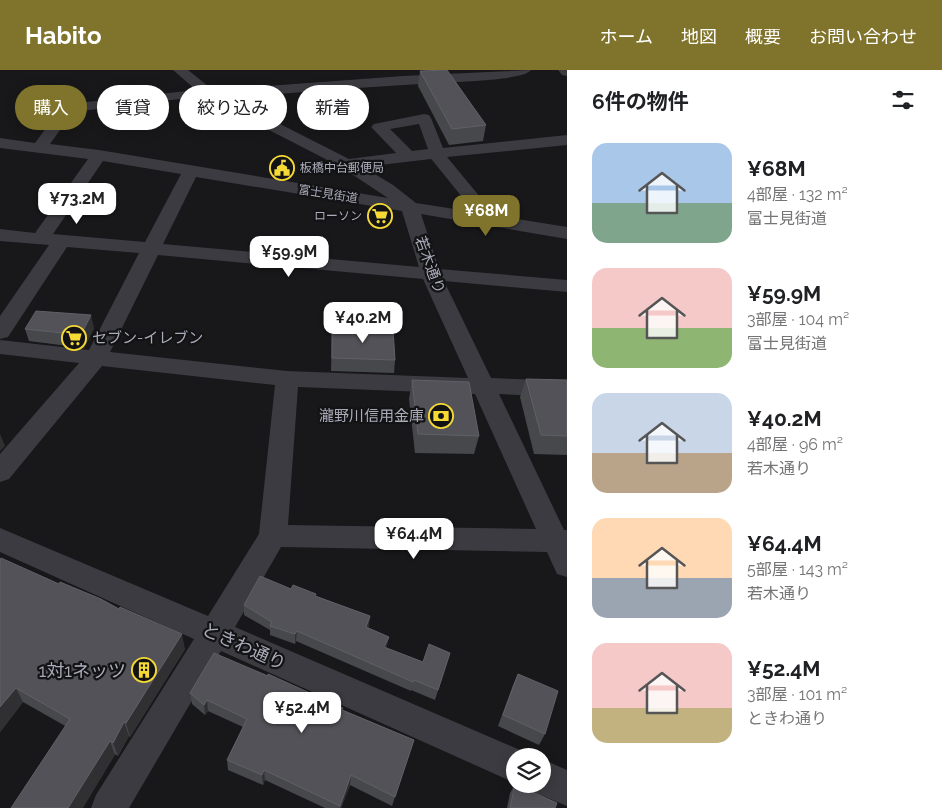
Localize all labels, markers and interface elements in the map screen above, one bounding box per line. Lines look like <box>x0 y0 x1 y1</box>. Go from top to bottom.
text: Habito <box>25 21 101 50</box>
text: ホーム <box>600 26 653 47</box>
text: 地図 <box>681 26 717 47</box>
text: 概要 <box>745 26 781 47</box>
text: お問い合わせ <box>809 26 917 47</box>
chip: 購入 <box>15 85 87 130</box>
chip: 賃貸 <box>97 85 169 130</box>
chip: 絞り込み <box>179 85 287 130</box>
chip: 新着 <box>297 85 369 130</box>
icon: filters <box>889 86 917 114</box>
text: 6件の物件 <box>592 89 689 114</box>
public building icon: 板橋中台郵便局 <box>269 155 295 181</box>
text: ¥68M <box>747 156 806 181</box>
place label: 板橋中台郵便局 <box>300 161 384 175</box>
icon: home <box>632 163 692 223</box>
pin: ¥73.2M <box>36 182 118 225</box>
street label: 富士見街道 <box>297 182 359 206</box>
text: 4部屋 · 132 m² <box>747 185 848 204</box>
text: ¥73.2M <box>49 189 105 208</box>
pin: ¥68M <box>456 194 516 237</box>
text: ¥68M <box>464 201 508 220</box>
supermarket icon: ローソン <box>367 203 393 229</box>
place label: ローソン <box>314 209 362 223</box>
text: 富士見街道 <box>747 209 827 228</box>
street label: 若木通り <box>411 234 449 296</box>
pin: ¥59.9M <box>248 236 330 278</box>
text: ¥59.9M <box>261 242 317 261</box>
text: ¥59.9M <box>747 281 821 306</box>
icon: home <box>632 288 692 348</box>
pin: ¥40.2M <box>322 302 404 344</box>
text: ¥40.2M <box>335 308 391 327</box>
text: 3部屋 · 104 m² <box>747 310 849 329</box>
supermarket icon: セブン-イレブン <box>61 325 87 351</box>
place label: セブン-イレブン <box>92 329 203 347</box>
text: 富士見街道 <box>747 334 827 353</box>
bank icon: 瀧野川信用金庫 <box>428 403 454 429</box>
text: ¥40.2M <box>747 406 822 431</box>
place label: 瀧野川信用金庫 <box>319 407 424 425</box>
icon: home <box>632 413 692 473</box>
text: 4部屋 · 96 m² <box>747 435 843 454</box>
text: 若木通り <box>747 459 811 478</box>
pin: ¥64.4M <box>373 518 455 560</box>
text: ¥64.4M <box>386 524 442 543</box>
text: ¥64.4M <box>747 531 822 556</box>
icon: home <box>632 538 692 598</box>
text: 5部屋 · 143 m² <box>747 560 848 579</box>
text: 若木通り <box>747 584 811 603</box>
street label: ときわ通り <box>199 618 289 674</box>
text: ¥52.4M <box>747 656 820 681</box>
building icon: 1対1ネッツ <box>131 657 157 683</box>
place label: 1対1ネッツ <box>39 660 126 681</box>
icon: home <box>632 663 692 723</box>
text: 3部屋 · 101 m² <box>747 685 847 704</box>
pin: ¥52.4M <box>261 692 343 734</box>
text: ¥52.4M <box>274 698 330 717</box>
text: ときわ通り <box>747 709 827 728</box>
map controls <box>506 748 551 793</box>
button: layers <box>506 748 551 793</box>

